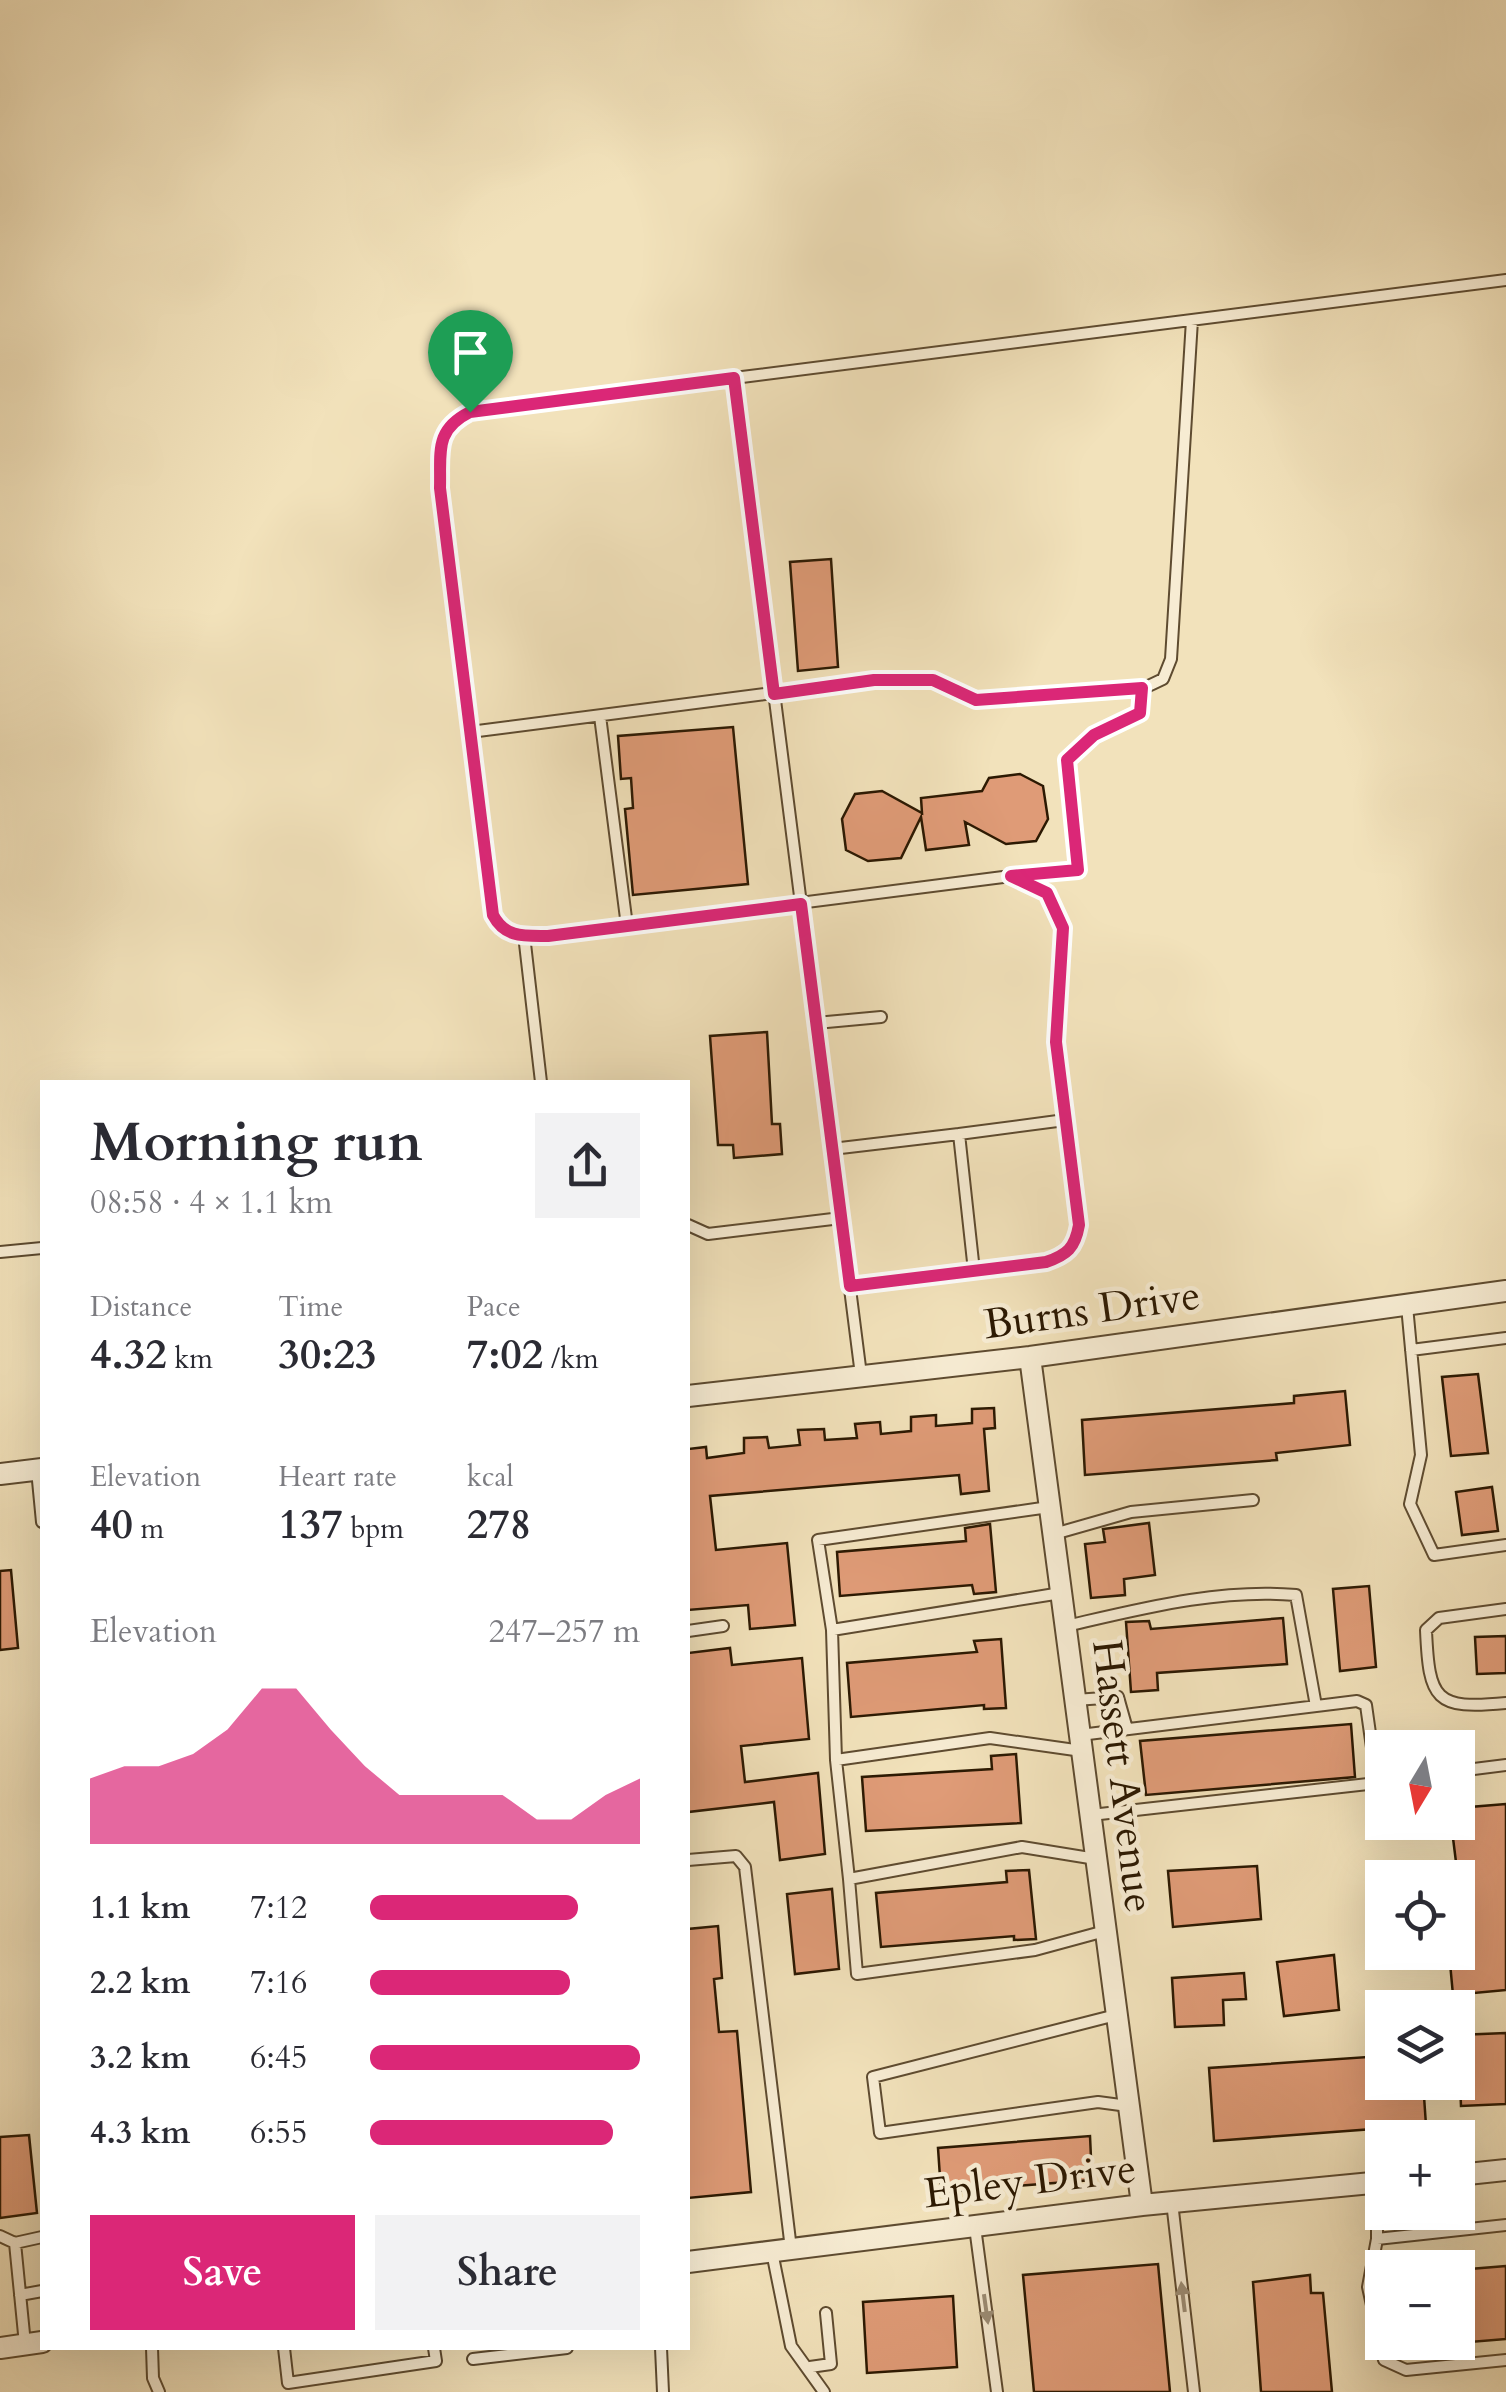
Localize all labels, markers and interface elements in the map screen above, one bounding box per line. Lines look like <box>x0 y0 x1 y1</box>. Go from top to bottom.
pin <box>428 310 513 413</box>
icon: arrive <box>443 325 498 380</box>
text: Morning run <box>90 1106 423 1180</box>
button: share <box>535 1113 640 1218</box>
text: 08:58 · 4 × 1.1 km <box>90 1181 333 1225</box>
street label: Burns Drive <box>980 1267 1204 1353</box>
text: Distance <box>90 1288 192 1326</box>
text: Time <box>278 1288 343 1326</box>
text: Pace <box>467 1288 521 1326</box>
text: 4.32 <box>90 1326 167 1383</box>
text: 30:23 <box>278 1326 377 1383</box>
text: 7:02 <box>467 1326 543 1383</box>
text: km <box>167 1340 213 1378</box>
text: /km <box>543 1340 599 1378</box>
text: Elevation <box>90 1458 201 1496</box>
text: Heart rate <box>278 1458 397 1496</box>
text: kcal <box>467 1458 514 1496</box>
text: 40 <box>90 1496 133 1553</box>
text: 137 <box>278 1496 343 1553</box>
text: 278 <box>467 1496 531 1553</box>
text: m <box>133 1510 164 1548</box>
text: bpm <box>343 1510 404 1548</box>
text: Elevation <box>90 1610 217 1654</box>
text: 247–257 m <box>488 1610 640 1654</box>
street label: Hassett Avenue <box>1078 1636 1168 1916</box>
north arrow <box>1365 1730 1475 1840</box>
map controls <box>1365 1730 1475 2360</box>
button: locate <box>1365 1860 1475 1970</box>
text: 1.1 km <box>90 1886 190 1930</box>
text: 7:12 <box>250 1886 307 1930</box>
text: 2.2 km <box>90 1961 190 2005</box>
text: 7:16 <box>250 1961 307 2005</box>
button: layers <box>1365 1990 1475 2100</box>
text: 3.2 km <box>90 2036 190 2080</box>
text: 6:45 <box>250 2036 307 2080</box>
text: 4.3 km <box>90 2111 190 2155</box>
text: 6:55 <box>250 2111 307 2155</box>
button: + <box>1365 2120 1475 2230</box>
street label: Epley Drive <box>921 2140 1139 2222</box>
button: Save <box>90 2215 355 2330</box>
button: Share <box>375 2215 640 2330</box>
button: − <box>1365 2250 1475 2360</box>
one-way arrow <box>1175 2281 1191 2312</box>
one-way arrow <box>979 2293 995 2325</box>

